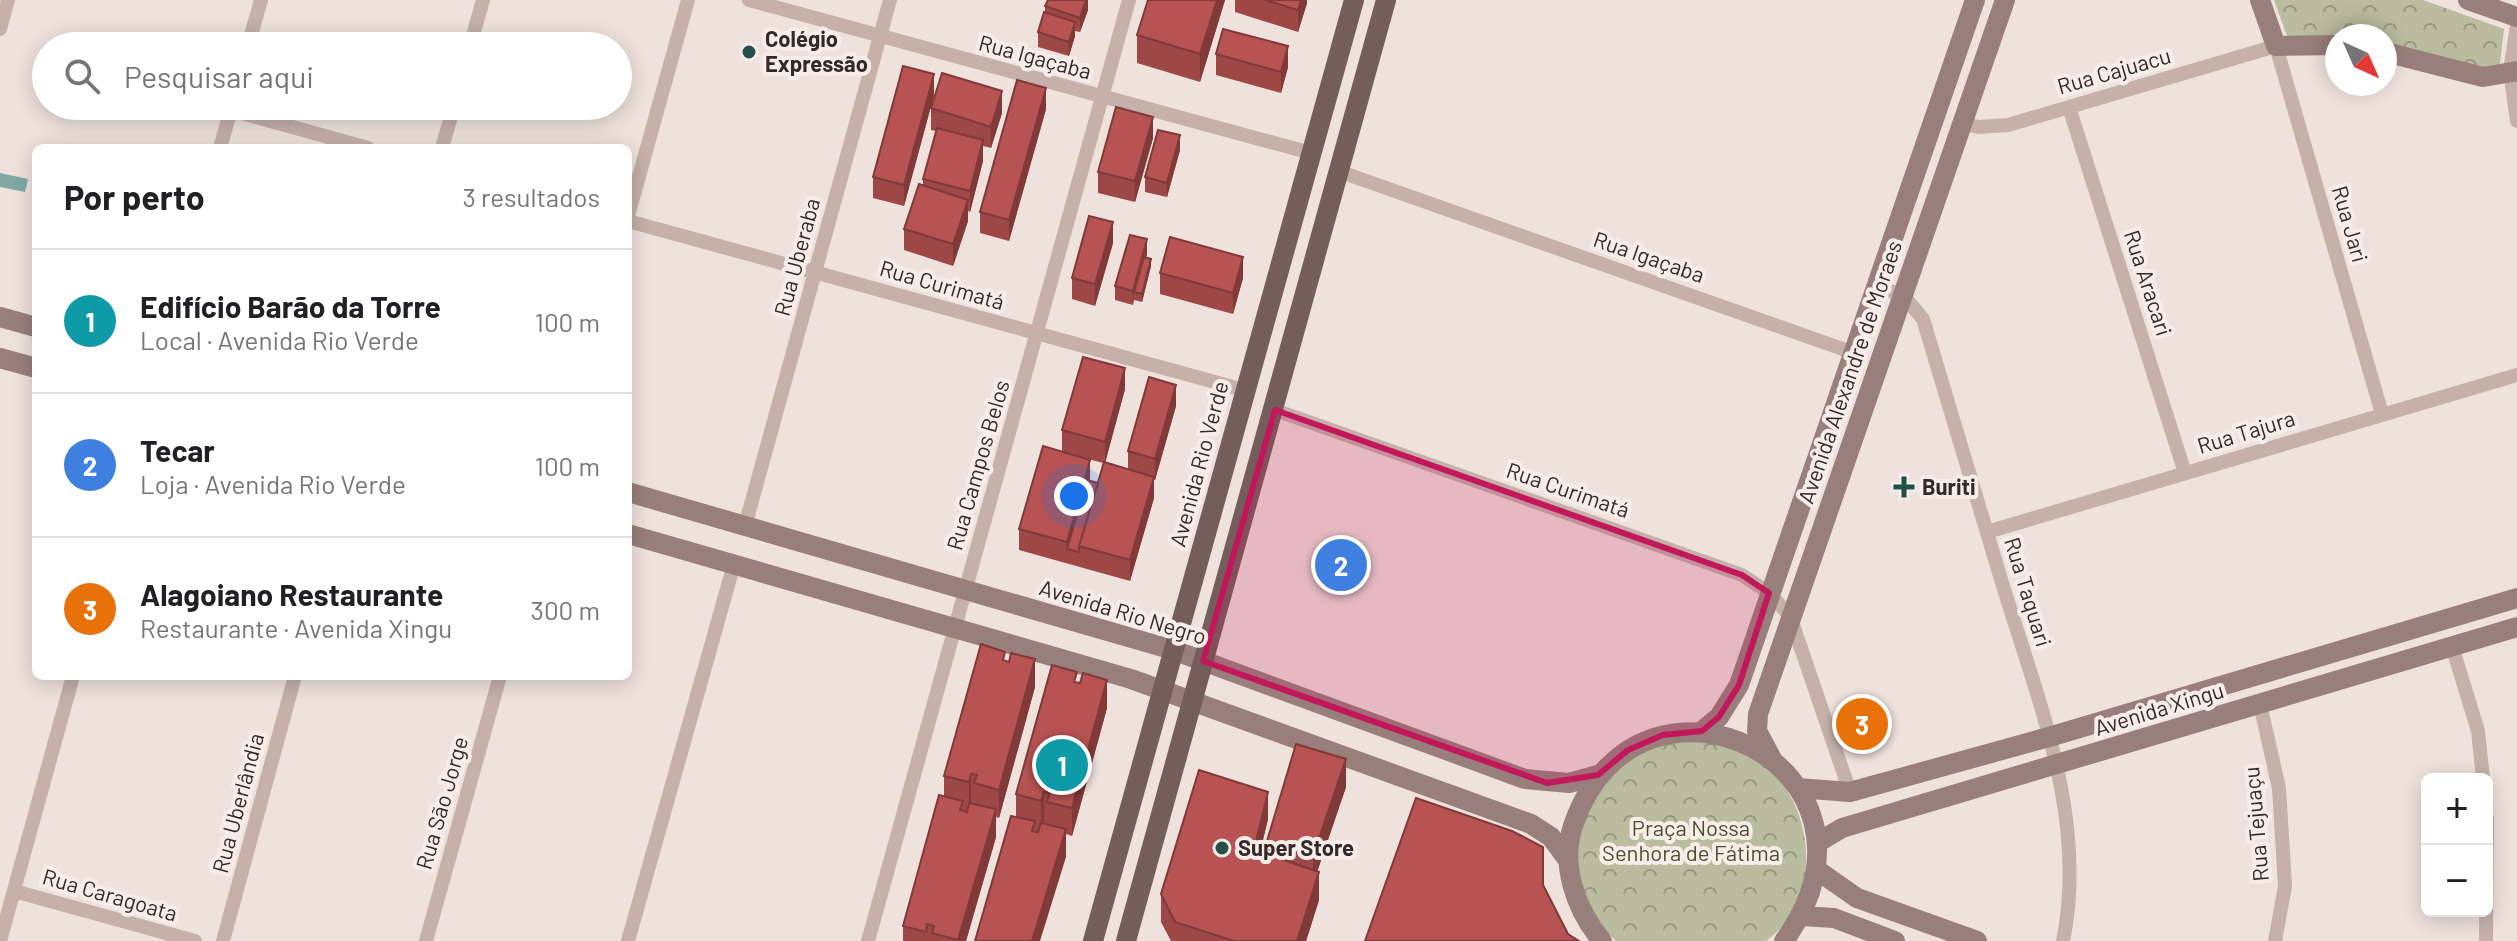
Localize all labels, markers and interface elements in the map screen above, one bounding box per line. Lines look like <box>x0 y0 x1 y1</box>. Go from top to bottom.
north arrow <box>2325 24 2397 96</box>
place label: Colégio Expressão <box>765 25 868 76</box>
street label: Rua Igaçaba <box>976 29 1094 84</box>
search box <box>32 32 632 120</box>
street label: Rua Cajuacu <box>2054 41 2174 99</box>
marker: Colégio Expressão <box>740 43 758 61</box>
icon: search <box>60 54 104 98</box>
text: Pesquisar aqui <box>124 58 314 94</box>
text: Por perto <box>64 176 205 217</box>
text: 3 resultados <box>462 181 600 212</box>
street label: Rua Jari <box>2328 182 2374 265</box>
street label: Rua Uberaba <box>768 195 824 319</box>
street label: Rua Igaçaba <box>1590 225 1708 287</box>
street label: Rua Aracari <box>2120 226 2178 339</box>
street label: Avenida Alexandre de Moraes <box>1792 237 1906 506</box>
street label: Rua Curimatá <box>877 254 1007 314</box>
text: Edifício Barão da Torre <box>140 288 441 324</box>
text: 1 <box>85 306 95 337</box>
text: 100 m <box>535 306 600 337</box>
text: Local · Avenida Rio Verde <box>140 324 419 355</box>
street label: Rua Campos Belos <box>940 377 1014 553</box>
street label: Avenida Rio Verde <box>1163 378 1233 549</box>
street label: Rua Tajura <box>2194 404 2298 458</box>
text: Tecar <box>140 432 215 468</box>
text: 2 <box>83 450 97 481</box>
text: 100 m <box>535 450 600 481</box>
street label: Rua Curimatá <box>1503 456 1633 522</box>
text: Loja · Avenida Rio Verde <box>140 468 406 499</box>
place label: Buriti <box>1922 473 1976 499</box>
your location <box>1054 476 1094 516</box>
marker: Buriti <box>1893 476 1915 498</box>
street label: Rua Taquari <box>2000 534 2058 650</box>
pin: 2 <box>1315 535 1367 595</box>
street label: Avenida Rio Negro <box>1037 573 1210 649</box>
text: Alagoiano Restaurante <box>140 576 443 612</box>
text: 3 <box>83 594 97 625</box>
text: 300 m <box>531 594 600 625</box>
text: Restaurante · Avenida Xingu <box>140 612 452 643</box>
street label: Avenida Xingu <box>2091 676 2226 740</box>
pin: 3 <box>1836 694 1888 754</box>
street label: Rua Uberlândia <box>206 730 268 875</box>
street label: Rua São Jorge <box>410 733 472 872</box>
pin: 1 <box>1036 735 1088 795</box>
street label: Rua Tejuaçu <box>2237 766 2273 883</box>
map controls <box>2421 773 2493 917</box>
button: + <box>2421 773 2493 845</box>
park label: Praça Nossa Senhora de Fátima <box>1602 814 1780 865</box>
place label: Super Store <box>1238 834 1354 860</box>
marker: Super Store <box>1213 839 1231 857</box>
button: − <box>2421 845 2493 917</box>
street label: Rua Caragoata <box>40 862 181 926</box>

